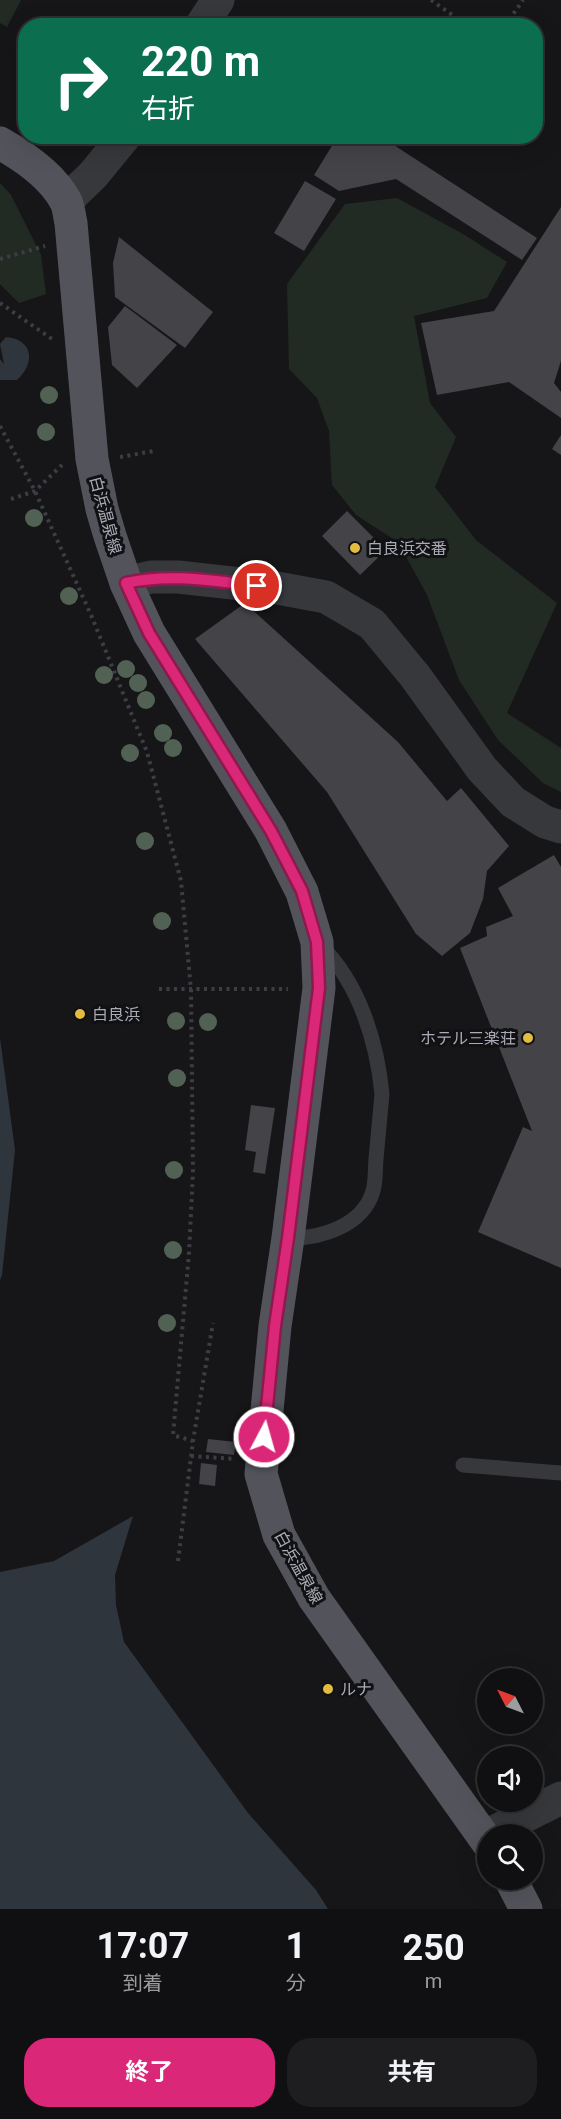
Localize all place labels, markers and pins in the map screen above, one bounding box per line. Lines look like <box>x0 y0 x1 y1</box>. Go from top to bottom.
place label: 白良浜交番 <box>367 539 447 558</box>
marker: 白良浜交番 <box>348 541 362 555</box>
pin <box>231 560 282 611</box>
place label: 白良浜 <box>92 1005 140 1024</box>
marker: 白良浜 <box>73 1007 87 1021</box>
place label: ホテル三楽荘 <box>420 1029 516 1048</box>
marker: ホテル三楽荘 <box>521 1031 535 1045</box>
place label: ルナ <box>340 1680 372 1699</box>
marker: ルナ <box>321 1682 335 1696</box>

